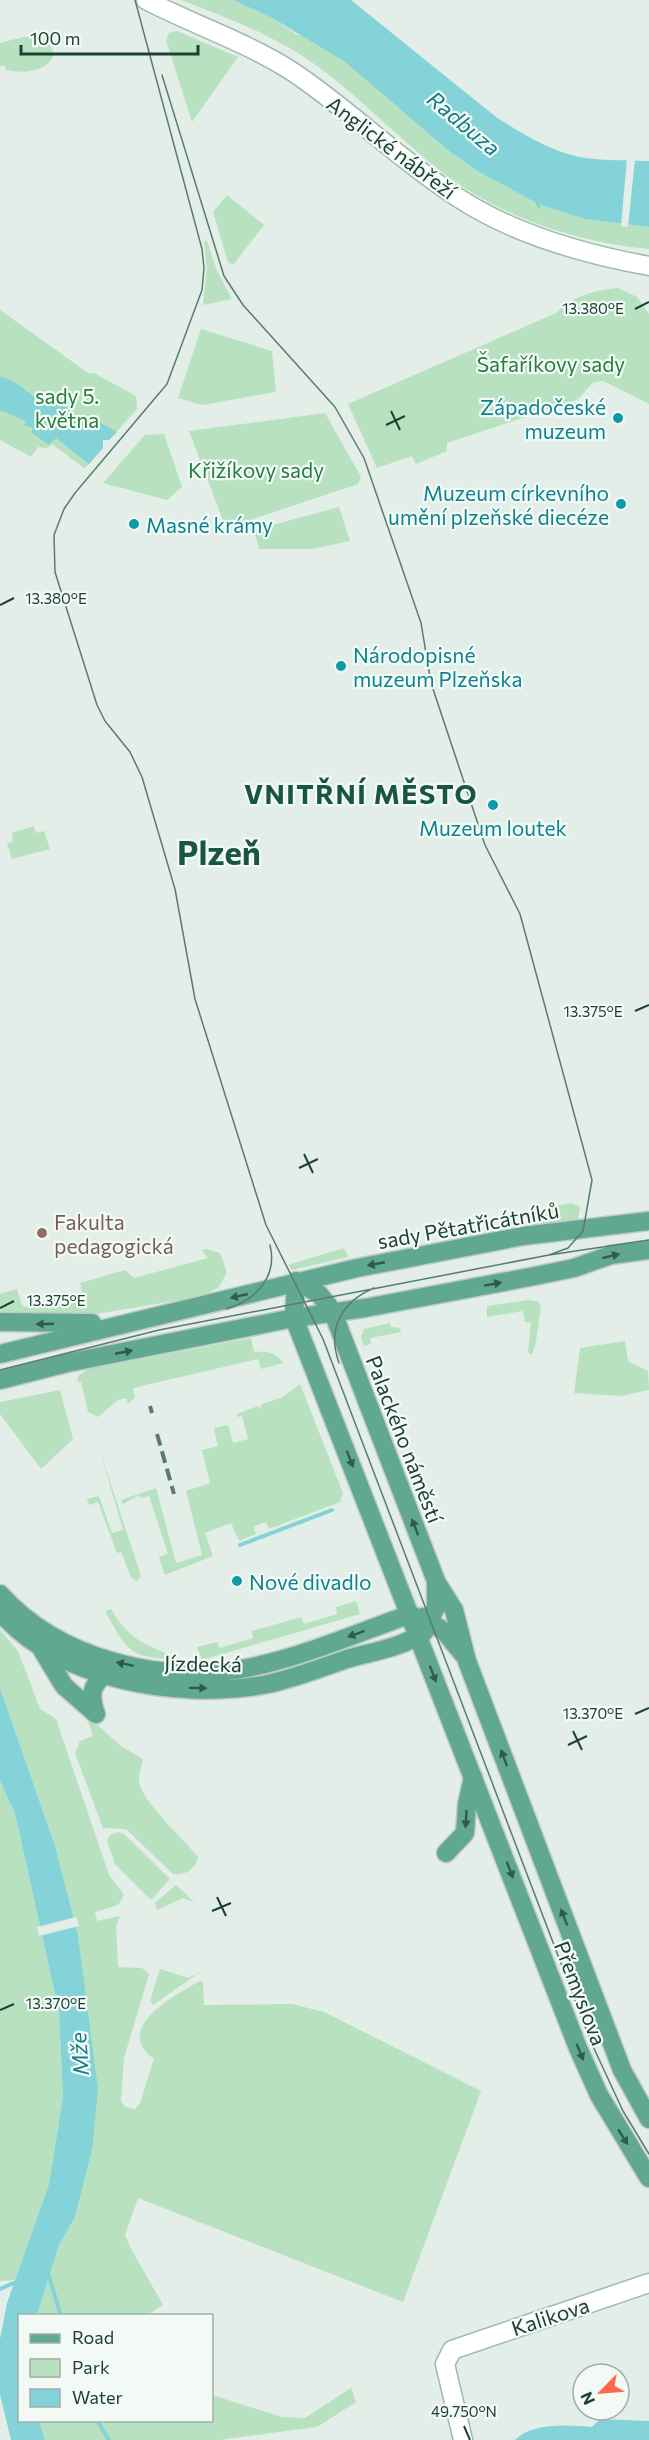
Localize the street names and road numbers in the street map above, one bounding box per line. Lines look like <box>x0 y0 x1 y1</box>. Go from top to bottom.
street label: Anglické nábřeží <box>322 90 462 204</box>
street label: sady Pětatřicátníků <box>375 1197 561 1253</box>
street label: Palackého náměstí <box>362 1352 449 1527</box>
street label: Jízdecká <box>164 1650 242 1676</box>
street label: Přemyslova <box>550 1937 612 2049</box>
street label: Kalikova <box>508 2292 592 2340</box>

